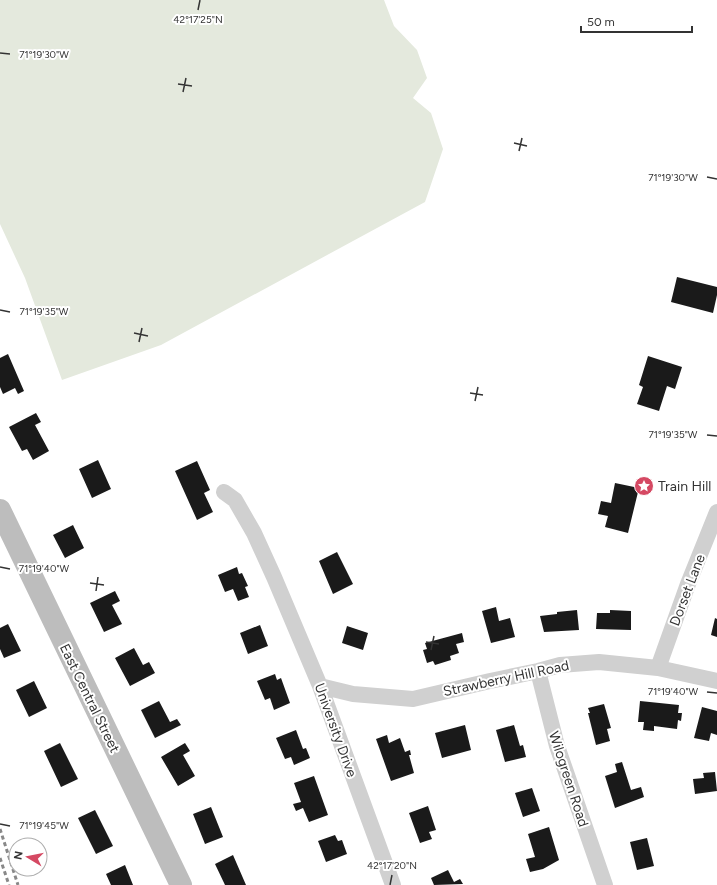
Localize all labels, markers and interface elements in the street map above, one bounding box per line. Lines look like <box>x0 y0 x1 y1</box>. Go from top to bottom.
scale bar <box>581 8 692 34</box>
text: 42°17'25"N <box>173 13 223 26</box>
text: 50 m <box>587 15 615 29</box>
text: 71°19'30"W <box>19 48 69 61</box>
text: 71°19'30"W <box>648 171 698 184</box>
text: 71°19'35"W <box>20 305 69 318</box>
text: 71°19'35"W <box>649 428 698 441</box>
place icon: Train Hill <box>633 475 655 497</box>
place label: Train Hill <box>658 478 711 495</box>
street label: Dorset Lane <box>666 552 709 628</box>
text: 71°19'40"W <box>19 562 70 575</box>
street label: East Central Street <box>56 641 123 755</box>
street label: Strawberry Hill Road <box>442 657 571 700</box>
street label: University Drive <box>311 681 361 780</box>
text: 71°19'40"W <box>648 685 699 698</box>
street label: Wilogreen Road <box>545 729 592 829</box>
text: 71°19'45"W <box>19 819 69 832</box>
north arrow <box>8 837 48 877</box>
text: N <box>12 850 26 861</box>
text: 42°17'20"N <box>367 859 417 872</box>

